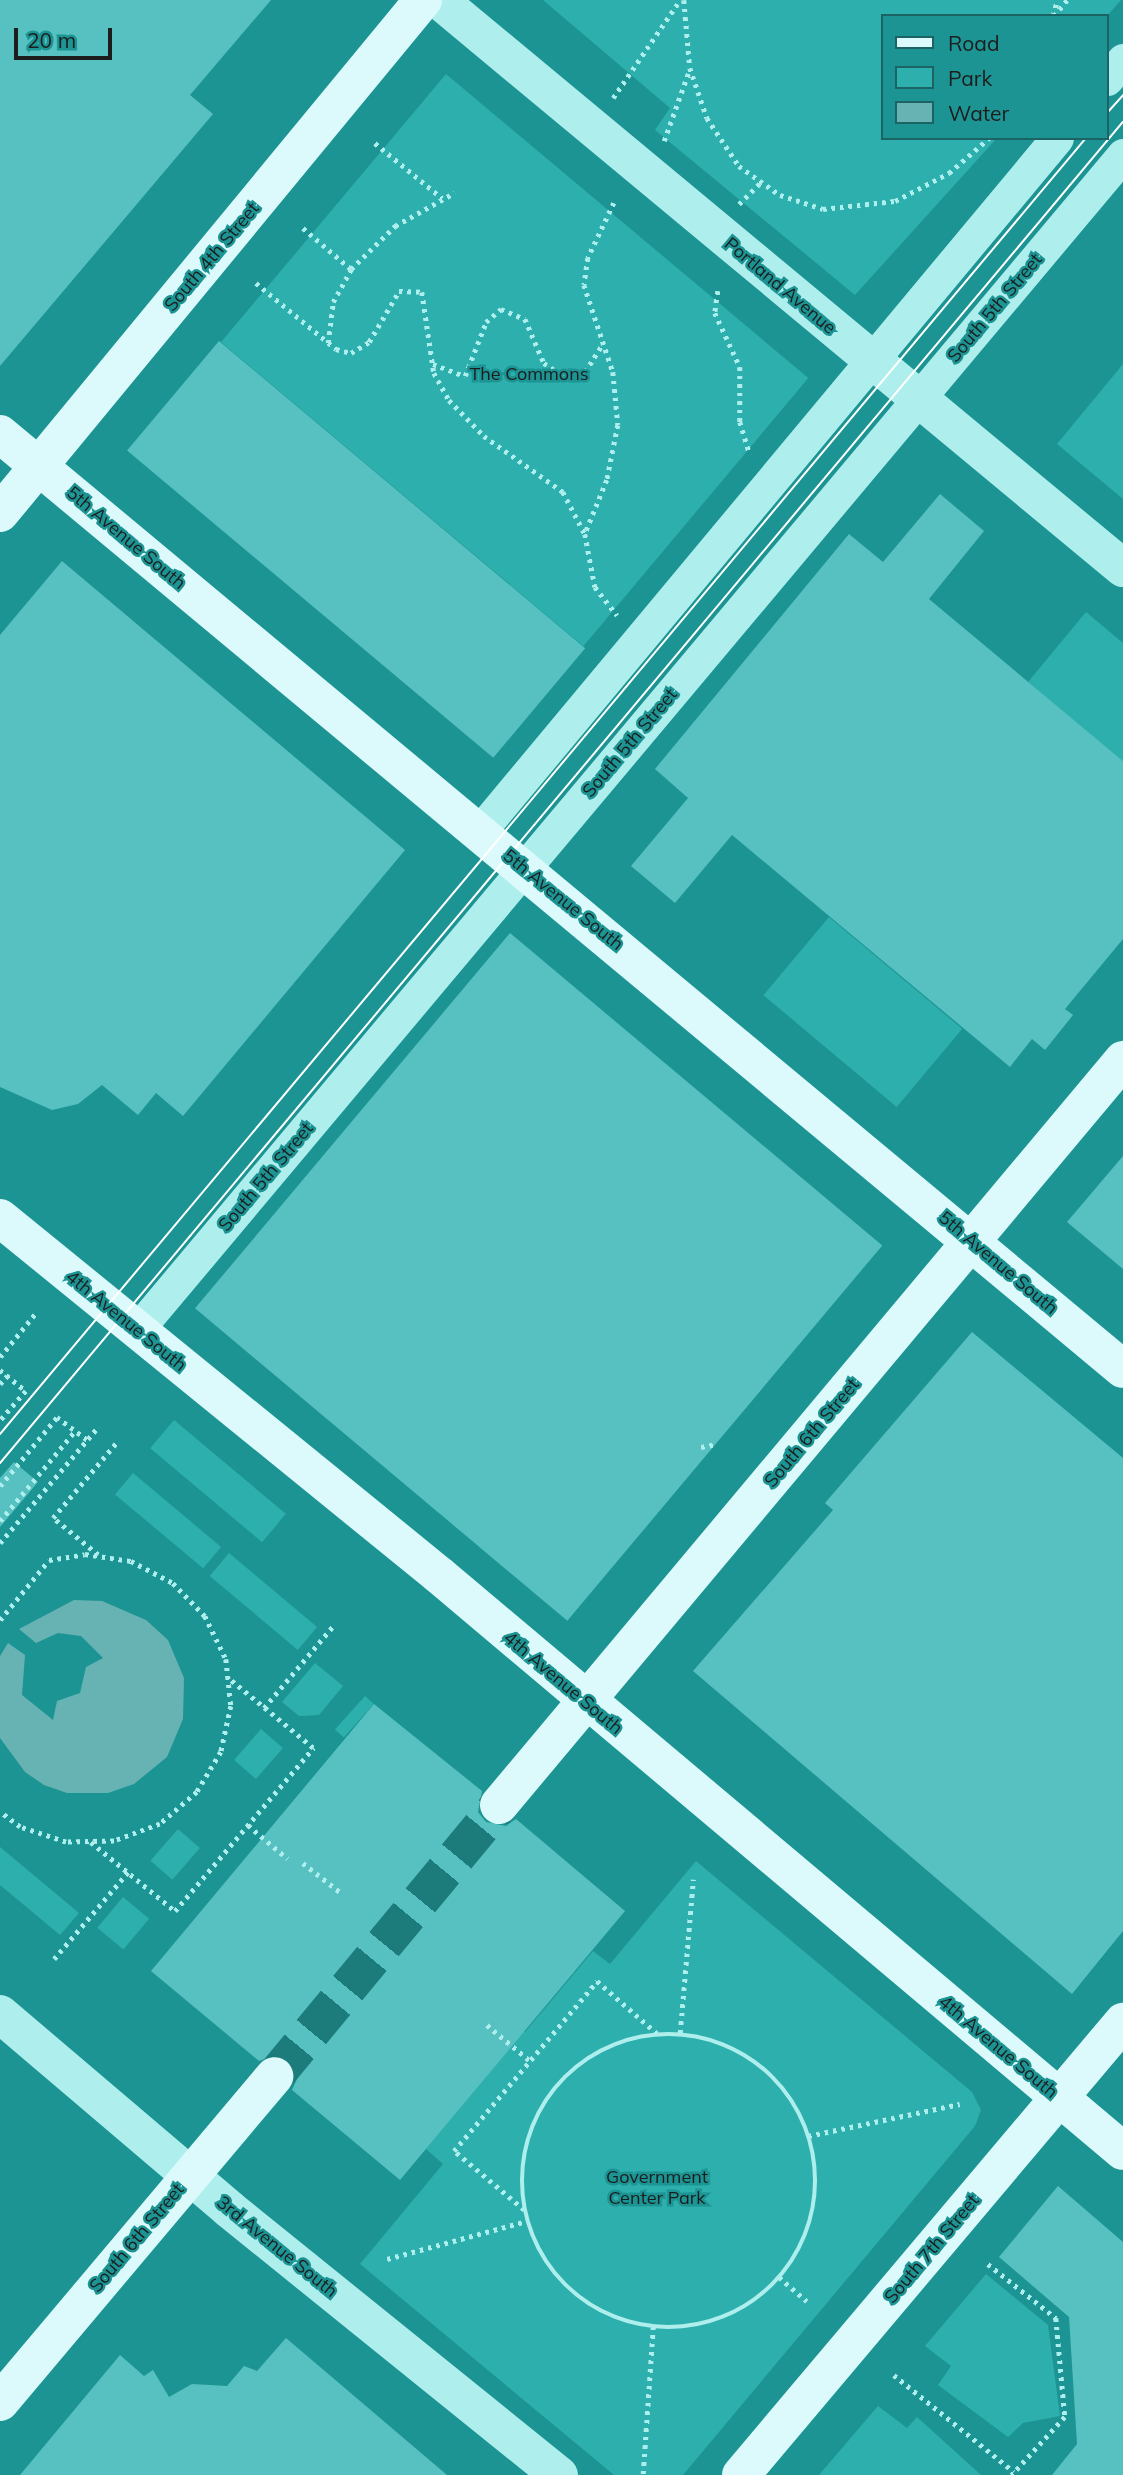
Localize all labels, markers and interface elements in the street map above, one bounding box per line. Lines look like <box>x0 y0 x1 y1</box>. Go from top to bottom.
scale bar <box>18 14 116 58</box>
legend <box>881 14 1109 140</box>
text: 20 m <box>27 27 76 53</box>
text: Road <box>948 30 999 56</box>
text: Park <box>948 65 992 91</box>
text: Water <box>948 100 1009 126</box>
street label: South 4th Street <box>160 198 264 316</box>
street label: Portland Avenue <box>720 233 840 339</box>
street label: South 5th Street <box>943 249 1047 367</box>
park label: The Commons <box>469 363 589 385</box>
street label: 5th Avenue South <box>62 482 190 594</box>
street label: South 5th Street <box>578 684 682 802</box>
street label: 5th Avenue South <box>499 845 627 955</box>
street label: South 5th Street <box>214 1118 318 1236</box>
street label: 5th Avenue South <box>934 1207 1062 1319</box>
street label: 4th Avenue South <box>62 1266 190 1376</box>
street label: South 6th Street <box>760 1374 864 1492</box>
street label: 4th Avenue South <box>499 1627 627 1739</box>
street label: 4th Avenue South <box>934 1991 1062 2103</box>
park label: Government Center Park <box>606 2167 708 2210</box>
street label: South 6th Street <box>85 2179 189 2297</box>
street label: South 7th Street <box>880 2190 984 2308</box>
street label: 3rd Avenue South <box>212 2192 342 2302</box>

